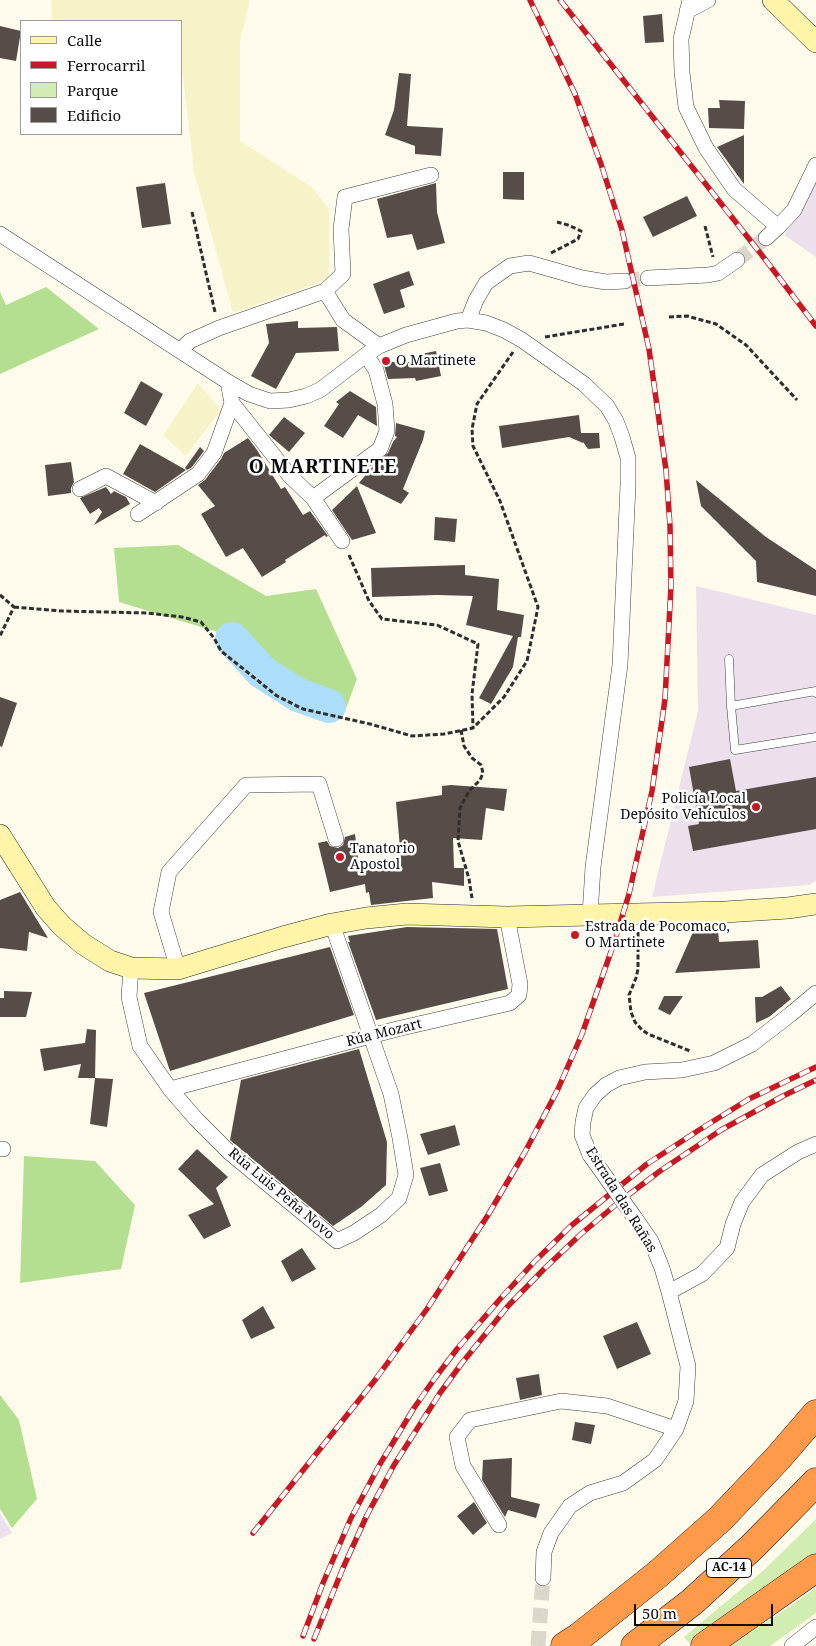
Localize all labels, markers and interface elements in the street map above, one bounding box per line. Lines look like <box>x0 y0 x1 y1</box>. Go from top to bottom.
legend <box>20 20 182 135</box>
text: Calle <box>67 30 102 50</box>
text: Ferrocarril <box>67 55 145 75</box>
text: Parque <box>67 80 118 100</box>
text: Edificio <box>67 105 121 125</box>
place label: O Martinete <box>396 353 476 369</box>
marker: O Martinete <box>380 355 392 367</box>
district label: O MARTINETE <box>247 457 399 479</box>
place label: Policía Local Depósito Vehículos <box>620 791 746 824</box>
marker: Policía Local Depósito Vehículos <box>750 801 762 813</box>
place label: Tanatorio Apostol <box>350 841 415 874</box>
marker: Tanatorio Apostol <box>334 851 346 863</box>
place label: Estrada de Pocomaco, O Martinete <box>585 919 730 952</box>
marker: Estrada de Pocomaco, O Martinete <box>569 929 581 941</box>
street label: Rúa Mozart <box>344 1015 424 1051</box>
street label: Estrada das Rañas <box>582 1144 660 1256</box>
street label: Rúa Luis Peña Novo <box>225 1145 337 1243</box>
road number: AC-14 <box>706 1559 752 1578</box>
scale bar <box>636 1594 775 1626</box>
text: 50 m <box>642 1603 677 1623</box>

